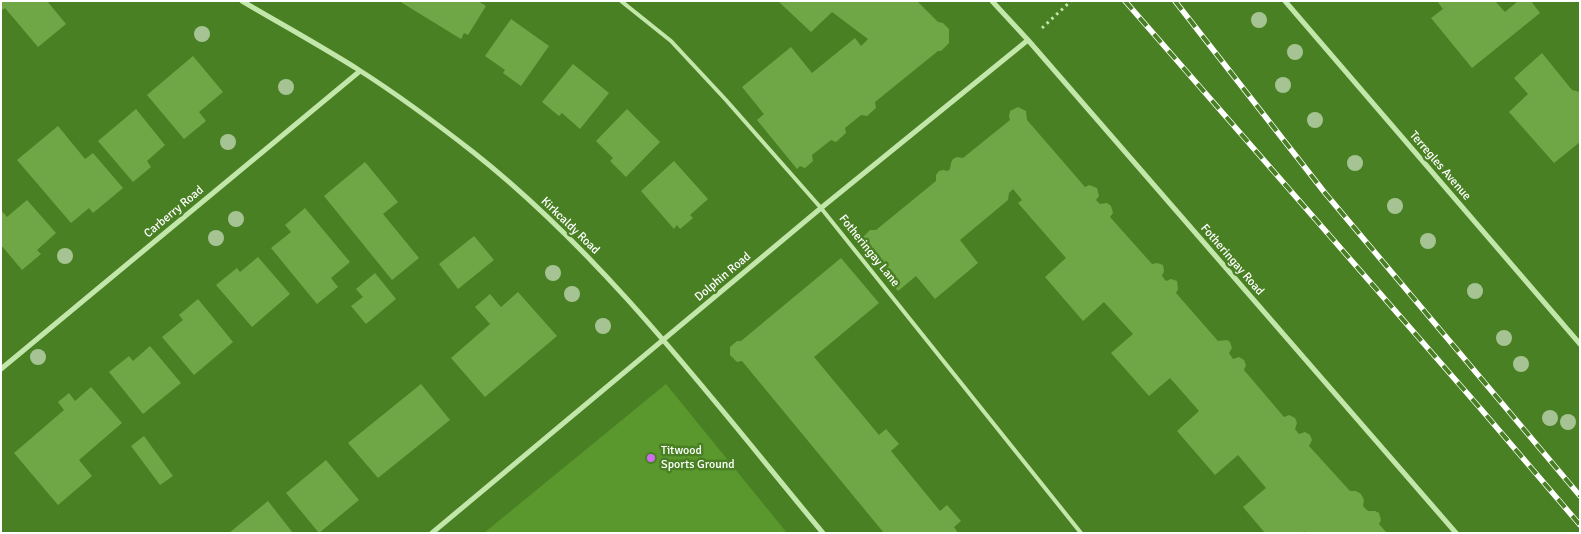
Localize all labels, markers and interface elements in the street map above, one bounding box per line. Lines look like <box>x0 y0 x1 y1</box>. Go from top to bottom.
street label: Terregles Avenue <box>1406 129 1474 203</box>
street label: Carberry Road <box>141 183 207 241</box>
street label: Kirkcaldy Road <box>538 194 602 258</box>
street label: Fotheringay Lane <box>836 212 902 290</box>
street label: Fotheringay Road <box>1197 222 1267 298</box>
street label: Dolphin Road <box>692 249 754 305</box>
place label: Titwood Sports Ground <box>661 444 735 472</box>
marker: Titwood Sports Ground <box>645 452 657 464</box>

